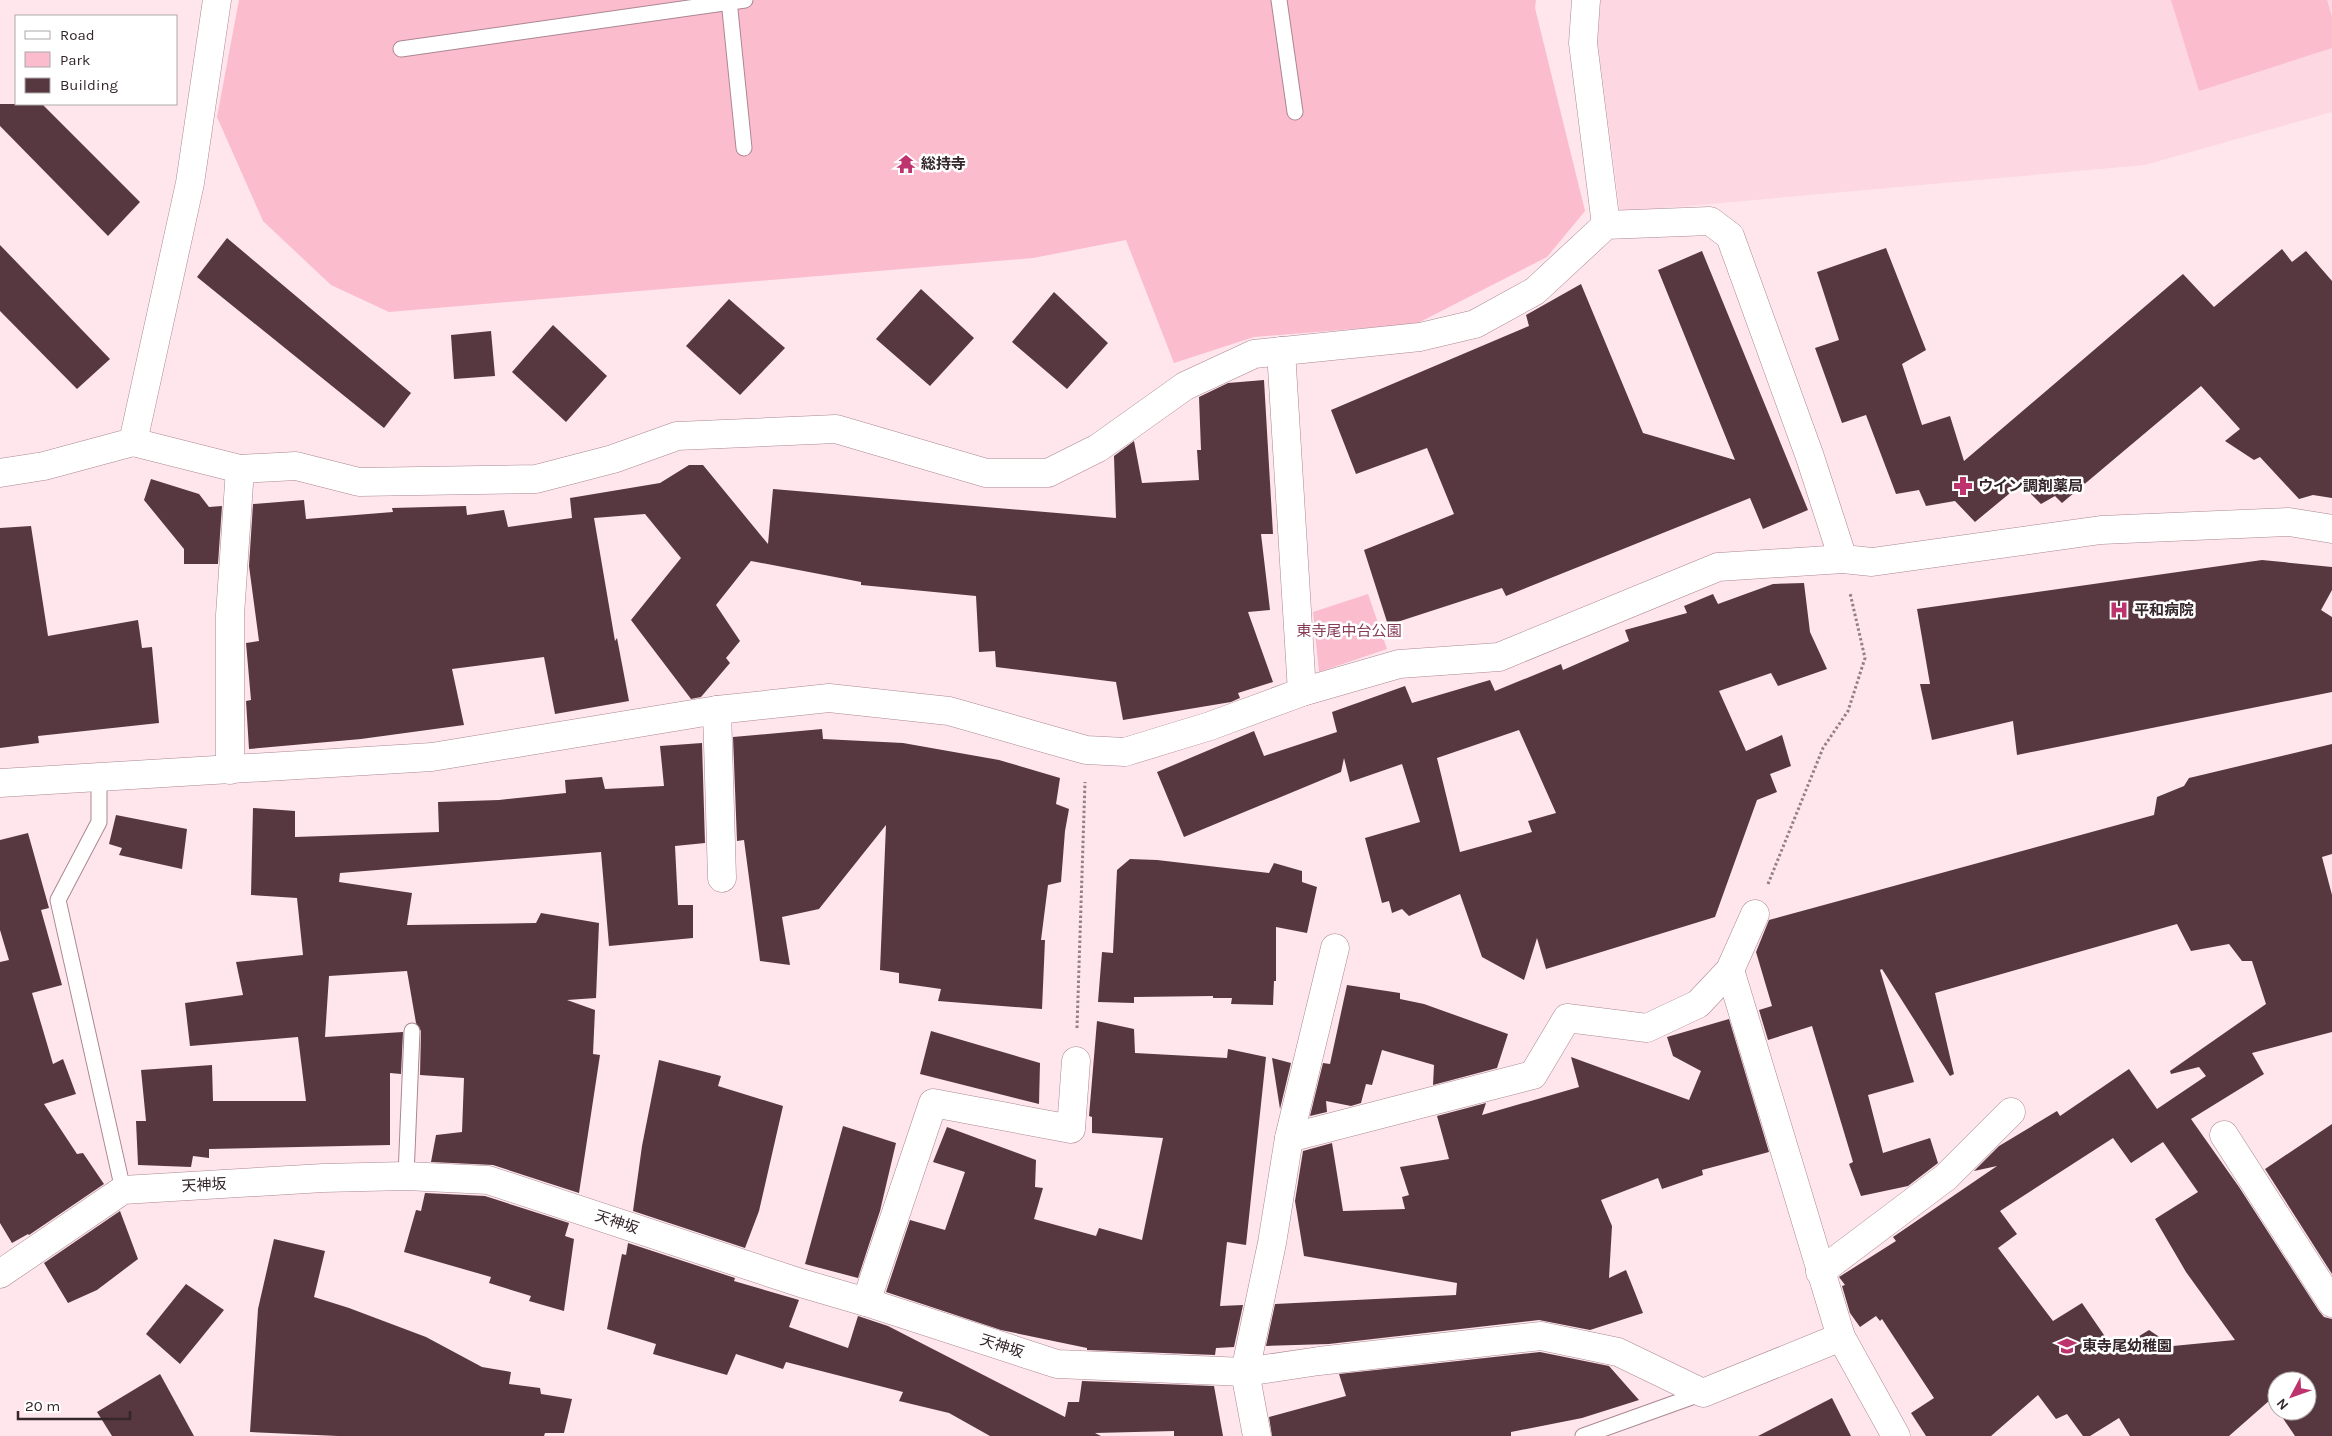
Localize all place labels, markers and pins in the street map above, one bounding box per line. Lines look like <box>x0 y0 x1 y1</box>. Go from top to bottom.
temple icon: 総持寺 <box>895 153 917 175</box>
place label: 総持寺 <box>921 155 966 173</box>
pharmacy icon: ウイン調剤薬局 <box>1952 475 1974 497</box>
place label: ウイン調剤薬局 <box>1978 477 2083 495</box>
hospital icon: 平和病院 <box>2108 599 2130 621</box>
place label: 平和病院 <box>2134 601 2194 619</box>
school or university icon: 東寺尾幼稚園 <box>2056 1335 2078 1357</box>
place label: 東寺尾幼稚園 <box>2082 1337 2172 1355</box>

